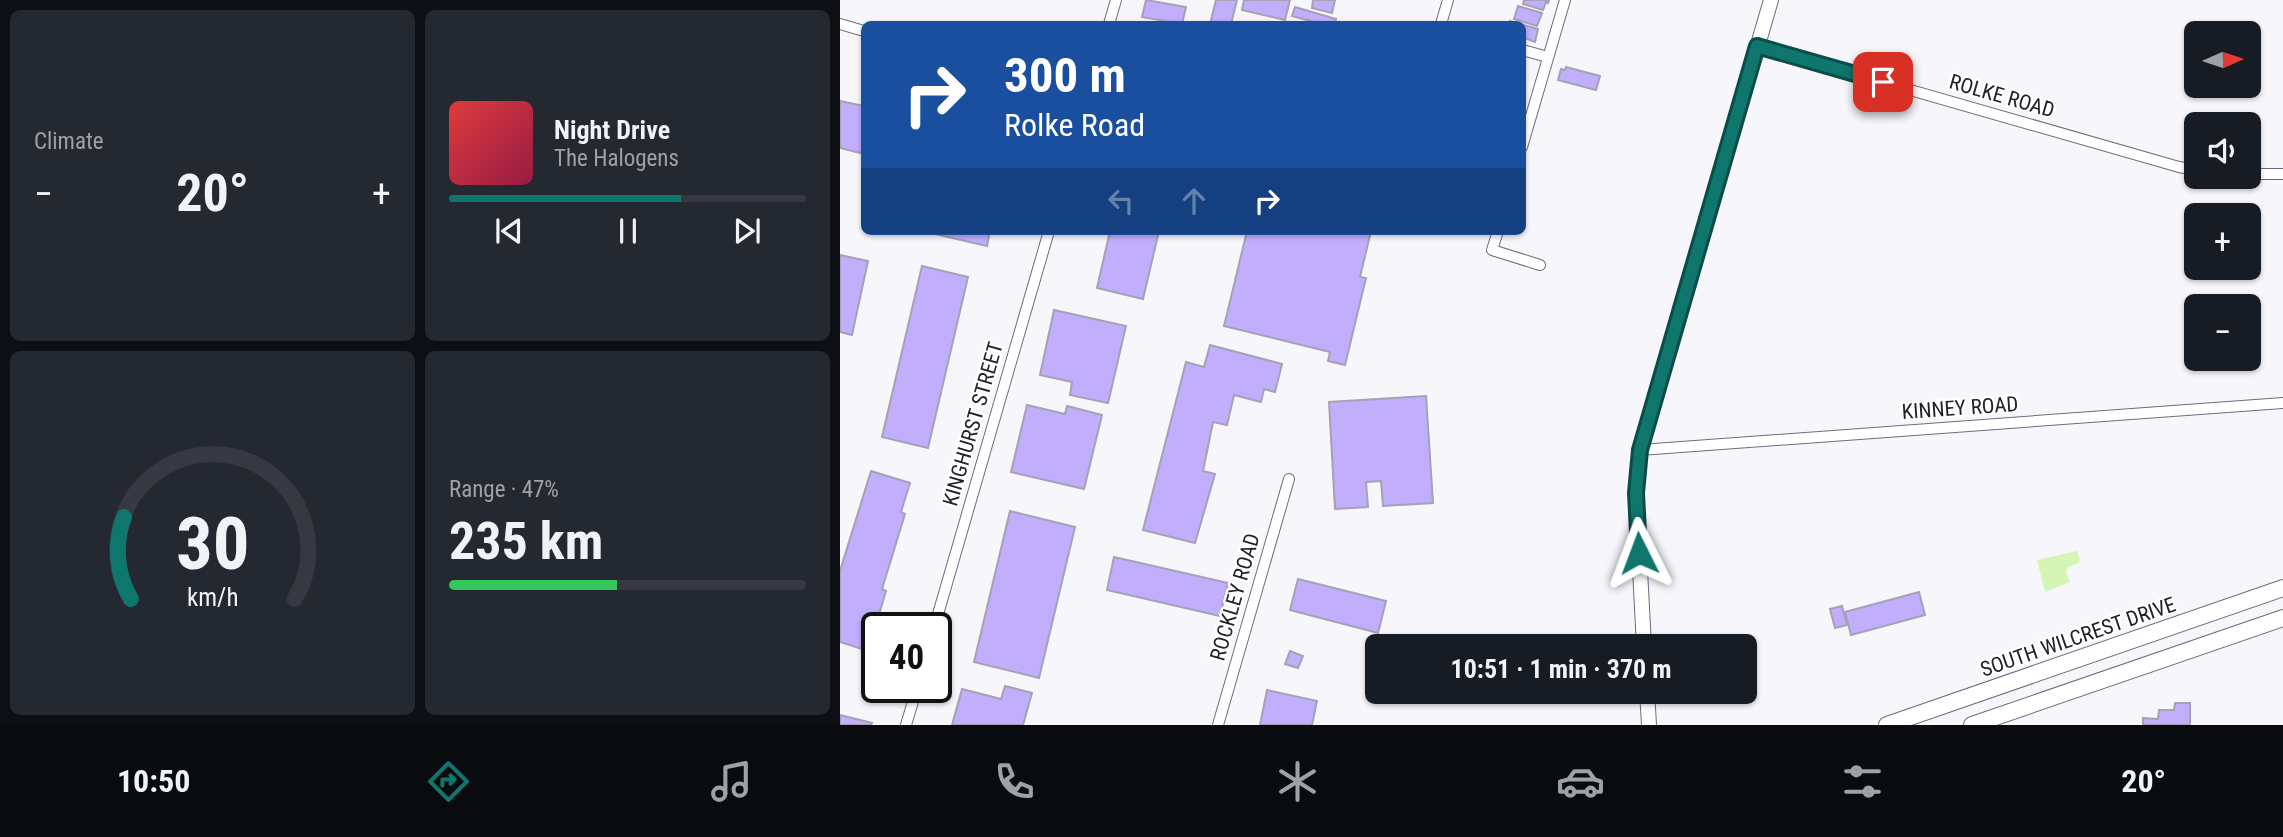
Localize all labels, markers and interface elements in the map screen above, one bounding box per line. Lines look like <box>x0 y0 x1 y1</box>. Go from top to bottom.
north arrow <box>2184 21 2261 98</box>
map controls <box>2184 21 2261 371</box>
text: 300 m <box>1004 47 1126 104</box>
icon: right <box>889 49 980 140</box>
pin <box>1853 52 1913 112</box>
icon: arrive <box>1864 63 1902 101</box>
street label: ROLKE ROAD <box>1947 70 2057 122</box>
text: Rolke Road <box>1004 106 1145 144</box>
button: sound <box>2184 112 2261 189</box>
text: Night Drive <box>554 115 670 145</box>
text: Climate <box>34 128 104 155</box>
text: The Halogens <box>554 145 679 172</box>
text: 20° <box>176 163 249 224</box>
text: − <box>34 172 53 216</box>
text: + <box>372 172 391 216</box>
icon: left <box>1102 182 1140 220</box>
icon: ahead <box>1175 182 1213 220</box>
icon: right <box>1248 182 1286 220</box>
button: + <box>2184 203 2261 280</box>
icon: previous <box>490 212 528 250</box>
icon: pause <box>609 212 647 250</box>
icon: next <box>728 212 766 250</box>
button: − <box>2184 294 2261 371</box>
street label: KINGHURST STREET <box>938 339 1008 509</box>
street label: KINNEY ROAD <box>1901 392 2019 424</box>
text: Range · 47% <box>449 476 559 503</box>
text: 30 <box>176 501 249 587</box>
text: 235 km <box>449 511 603 572</box>
position arrow <box>1602 516 1676 590</box>
street label: ROCKLEY ROAD <box>1205 531 1265 663</box>
text: km/h <box>187 583 238 612</box>
street label: SOUTH WILCREST DRIVE <box>1977 592 2179 682</box>
speed limit sign: 40 <box>861 612 952 703</box>
text: 10:51 · 1 min · 370 m <box>1451 654 1671 684</box>
icon: directions <box>424 757 473 806</box>
icon: music <box>707 757 756 806</box>
icon: phone <box>990 757 1039 806</box>
icon: climate <box>1273 757 1322 806</box>
icon: car <box>1556 757 1605 806</box>
icon: filters <box>1838 757 1887 806</box>
text: 10:50 <box>117 762 190 800</box>
text: 20° <box>2121 762 2166 800</box>

